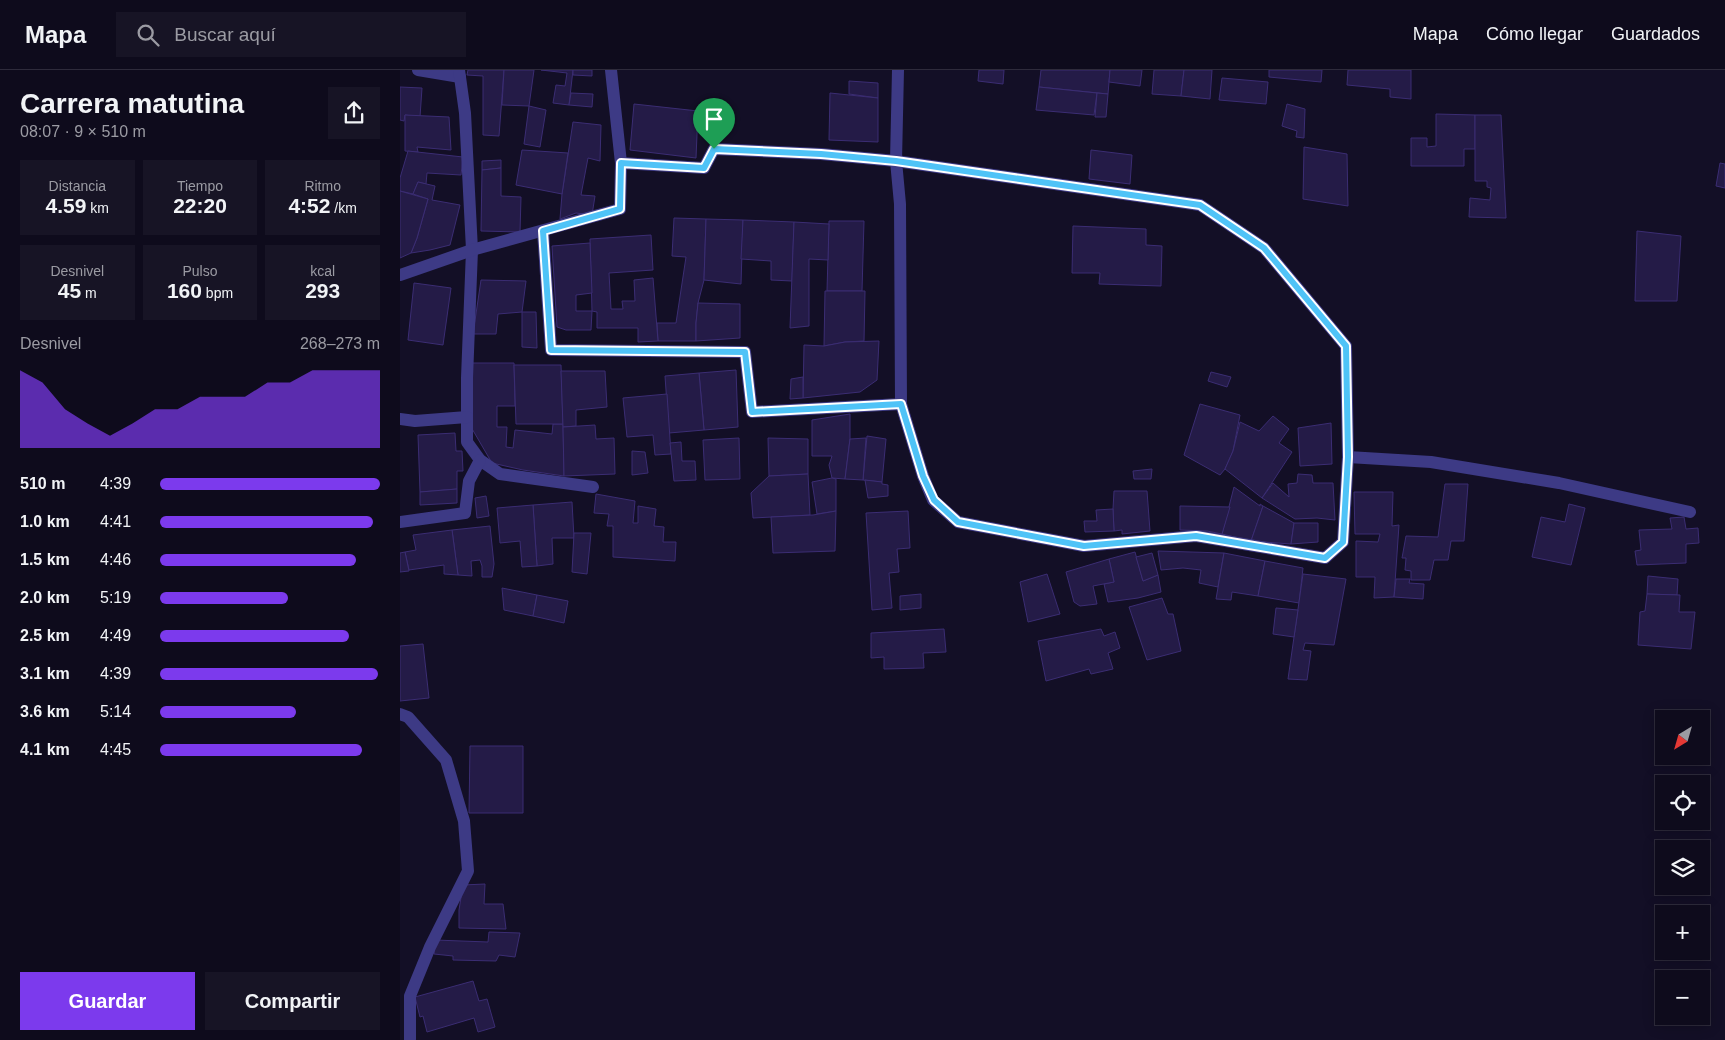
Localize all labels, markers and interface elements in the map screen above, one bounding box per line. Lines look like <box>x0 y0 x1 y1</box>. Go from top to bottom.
search box <box>116 12 466 57</box>
text: Mapa <box>25 21 86 48</box>
icon: search <box>134 21 162 49</box>
text: Buscar aquí <box>174 24 276 45</box>
text: Mapa <box>1413 24 1458 44</box>
text: Cómo llegar <box>1486 24 1583 44</box>
text: Guardados <box>1611 24 1700 44</box>
button: share <box>328 87 380 139</box>
text: Carrera matutina <box>20 88 244 119</box>
pin <box>693 98 735 149</box>
icon: arrive <box>700 105 728 133</box>
text: 08:07 · 9 × 510 m <box>20 123 146 140</box>
text: Distancia <box>49 178 106 194</box>
text: Tiempo <box>177 178 223 194</box>
text: Ritmo <box>304 178 341 194</box>
text: 4.59 <box>46 194 86 217</box>
text: 22:20 <box>173 194 227 217</box>
text: 4:52 <box>288 194 330 217</box>
text: km <box>86 200 109 216</box>
text: /km <box>330 200 357 216</box>
text: Desnivel <box>50 263 104 279</box>
text: Pulso <box>182 263 218 279</box>
text: kcal <box>310 263 335 279</box>
text: 45 <box>58 279 81 302</box>
text: 160 <box>167 279 202 302</box>
text: 293 <box>305 279 340 302</box>
text: m <box>81 285 97 301</box>
text: bpm <box>202 285 233 301</box>
text: Desnivel <box>20 335 81 352</box>
text: 268–273 m <box>300 335 380 352</box>
text: 510 m <box>20 475 65 492</box>
text: 4:39 <box>100 475 131 492</box>
text: 1.0 km <box>20 513 70 530</box>
text: 4:41 <box>100 513 131 530</box>
text: 1.5 km <box>20 551 70 568</box>
text: 4:46 <box>100 551 131 568</box>
text: 2.0 km <box>20 589 70 606</box>
text: 5:19 <box>100 589 131 606</box>
text: 2.5 km <box>20 627 70 644</box>
text: 4:49 <box>100 627 131 644</box>
text: 3.1 km <box>20 665 70 682</box>
text: 4:39 <box>100 665 131 682</box>
text: 3.6 km <box>20 703 70 720</box>
text: 5:14 <box>100 703 131 720</box>
north arrow <box>1655 710 1710 765</box>
map controls <box>1655 710 1710 1025</box>
text: 4.1 km <box>20 741 70 758</box>
text: 4:45 <box>100 741 131 758</box>
button: locate <box>1655 775 1710 830</box>
button: layers <box>1655 840 1710 895</box>
button: + <box>1655 905 1710 960</box>
button: − <box>1655 970 1710 1025</box>
button: Guardar <box>20 972 195 1030</box>
button: Compartir <box>205 972 380 1030</box>

